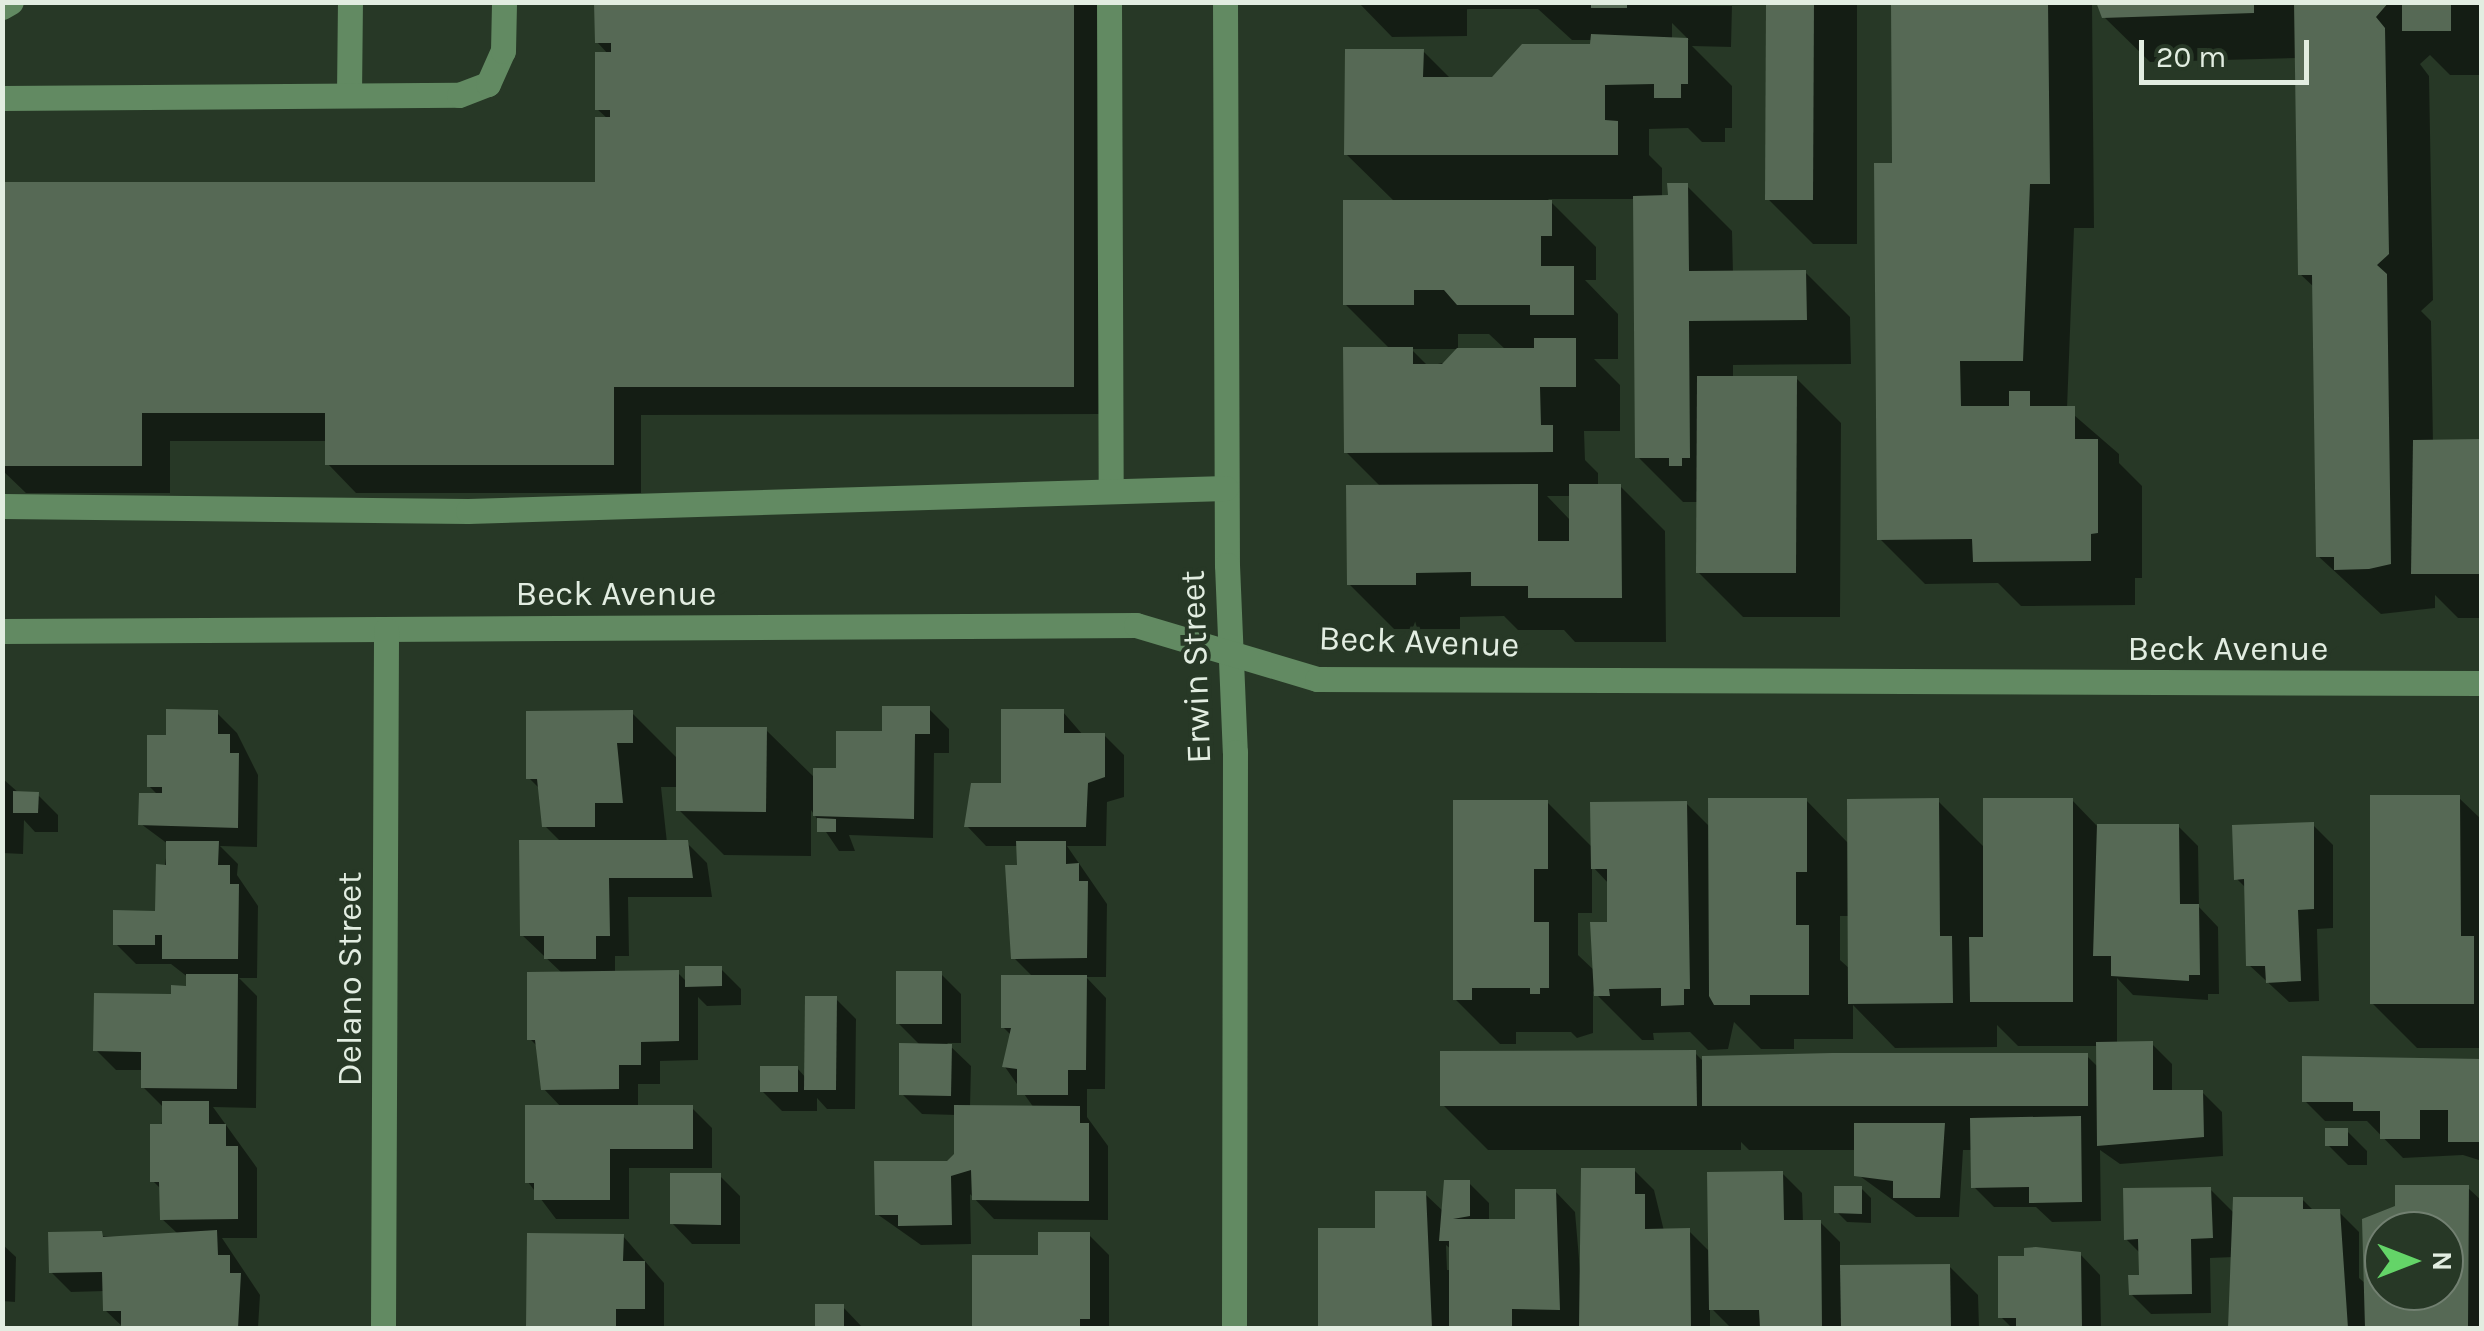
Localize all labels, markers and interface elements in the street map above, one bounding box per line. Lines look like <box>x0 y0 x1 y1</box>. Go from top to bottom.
scale bar <box>2144 20 2314 82</box>
text: 20 m <box>2156 39 2226 75</box>
street label: Erwin Street <box>1172 570 1220 764</box>
street label: Beck Avenue <box>515 573 717 615</box>
street label: Beck Avenue <box>1318 618 1520 666</box>
street label: Beck Avenue <box>2127 628 2329 670</box>
street label: Delano Street <box>329 872 371 1086</box>
north arrow <box>2364 1211 2464 1311</box>
text: N <box>2426 1251 2459 1271</box>

